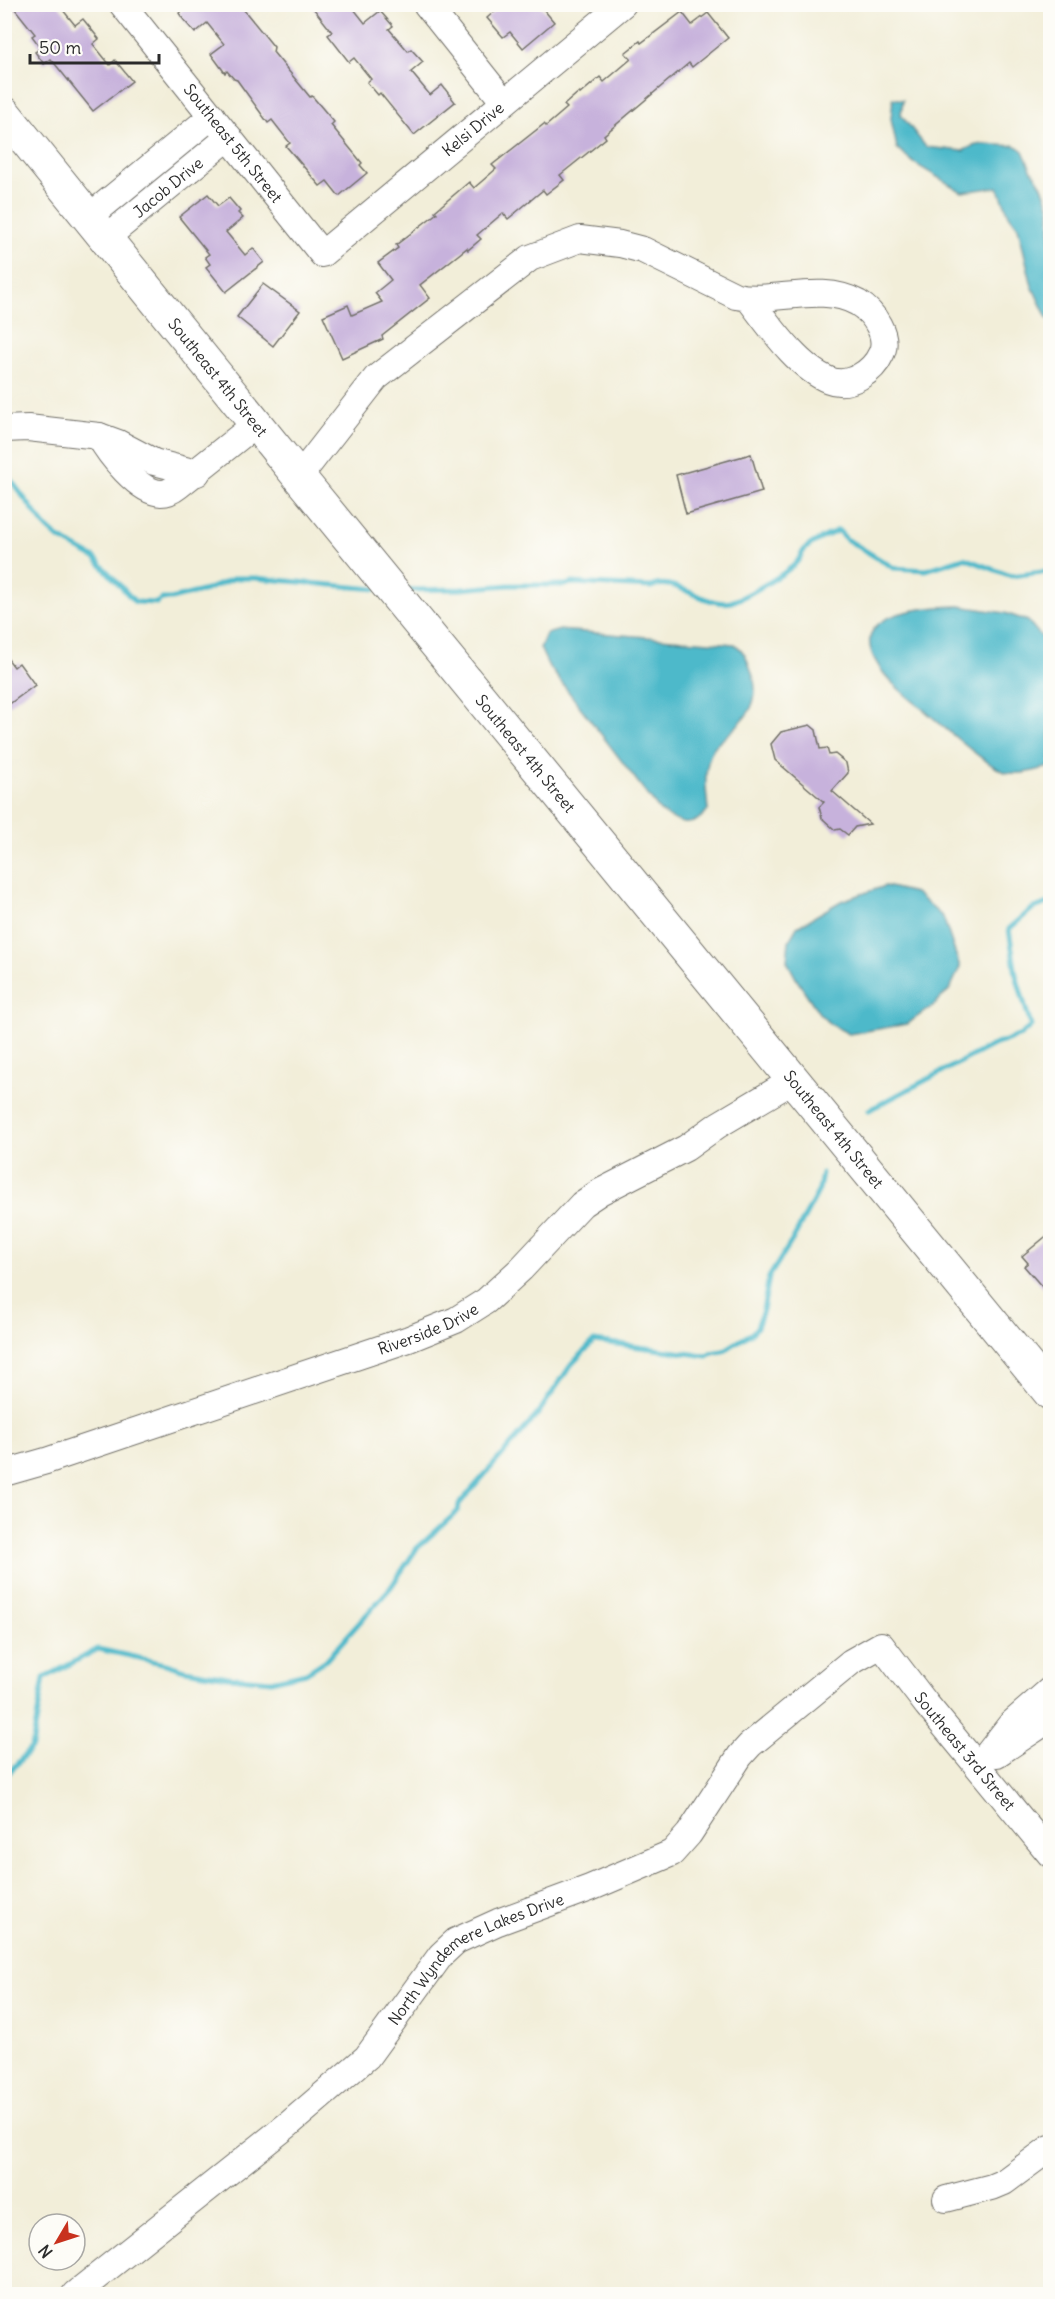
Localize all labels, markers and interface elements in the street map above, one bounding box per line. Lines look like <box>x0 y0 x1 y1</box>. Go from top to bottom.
scale bar <box>30 27 159 65</box>
text: 50 m <box>39 36 81 59</box>
street label: Southeast 5th Street <box>180 80 287 207</box>
street label: Kelsi Drive <box>438 97 508 160</box>
street label: Jacob Drive <box>129 153 207 222</box>
street label: Southeast 4th Street <box>164 314 272 441</box>
street label: Southeast 4th Street <box>471 690 580 817</box>
street label: Southeast 4th Street <box>780 1066 888 1193</box>
street label: Riverside Drive <box>375 1299 482 1359</box>
street label: Southeast 3rd Street <box>910 1688 1020 1815</box>
street label: North Wyndemere Lakes Drive <box>384 1889 566 2029</box>
north arrow <box>27 2212 87 2272</box>
text: N <box>34 2241 57 2262</box>

